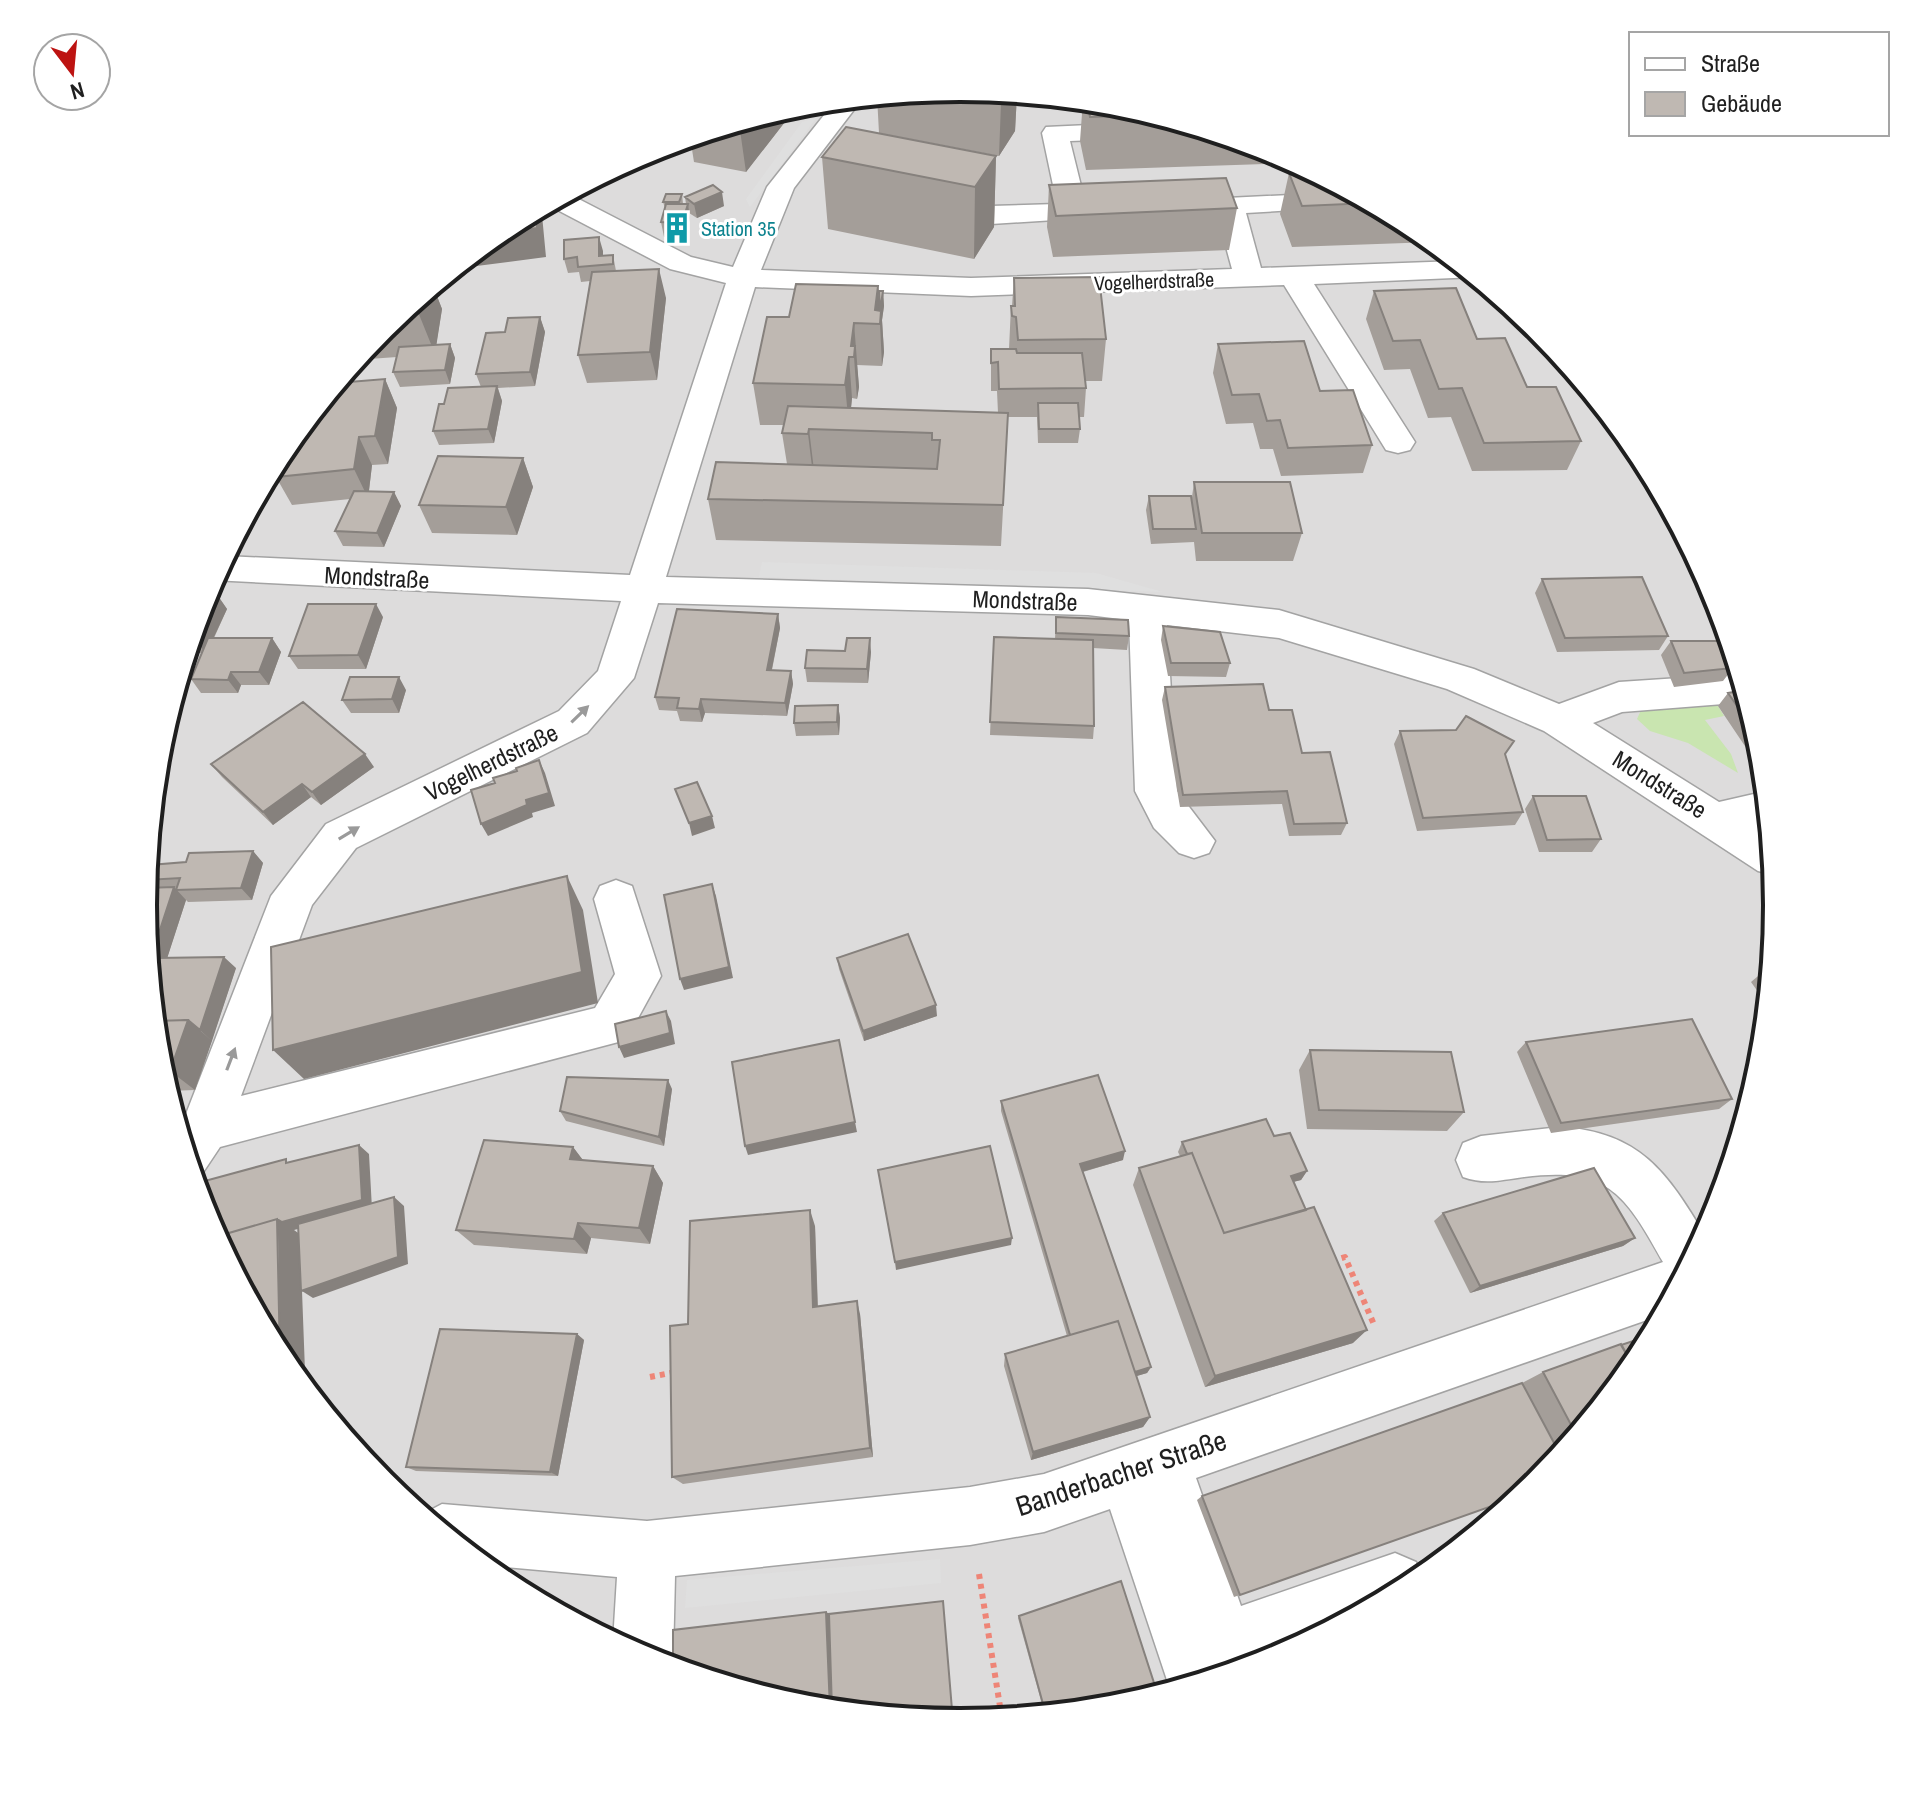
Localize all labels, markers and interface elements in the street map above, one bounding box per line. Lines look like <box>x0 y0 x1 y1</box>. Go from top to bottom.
north arrow <box>32 32 112 112</box>
legend <box>1629 32 1889 136</box>
text: Straße <box>1701 47 1760 79</box>
text: N <box>67 75 88 107</box>
text: Gebäude <box>1701 87 1782 119</box>
building icon: Station 35 <box>660 211 694 245</box>
place label: Station 35 <box>701 215 776 242</box>
street label: Vogelherdstraße <box>1093 265 1215 297</box>
street label: Mondstraße <box>324 558 430 596</box>
street label: Mondstraße <box>972 582 1078 618</box>
one-way arrow <box>570 705 589 724</box>
street label: Vogelherdstraße <box>419 716 563 808</box>
street label: Mondstraße <box>1607 743 1713 825</box>
one-way arrow <box>338 826 361 841</box>
one-way arrow <box>225 1047 238 1071</box>
street label: Banderbacher Straße <box>1011 1421 1231 1525</box>

